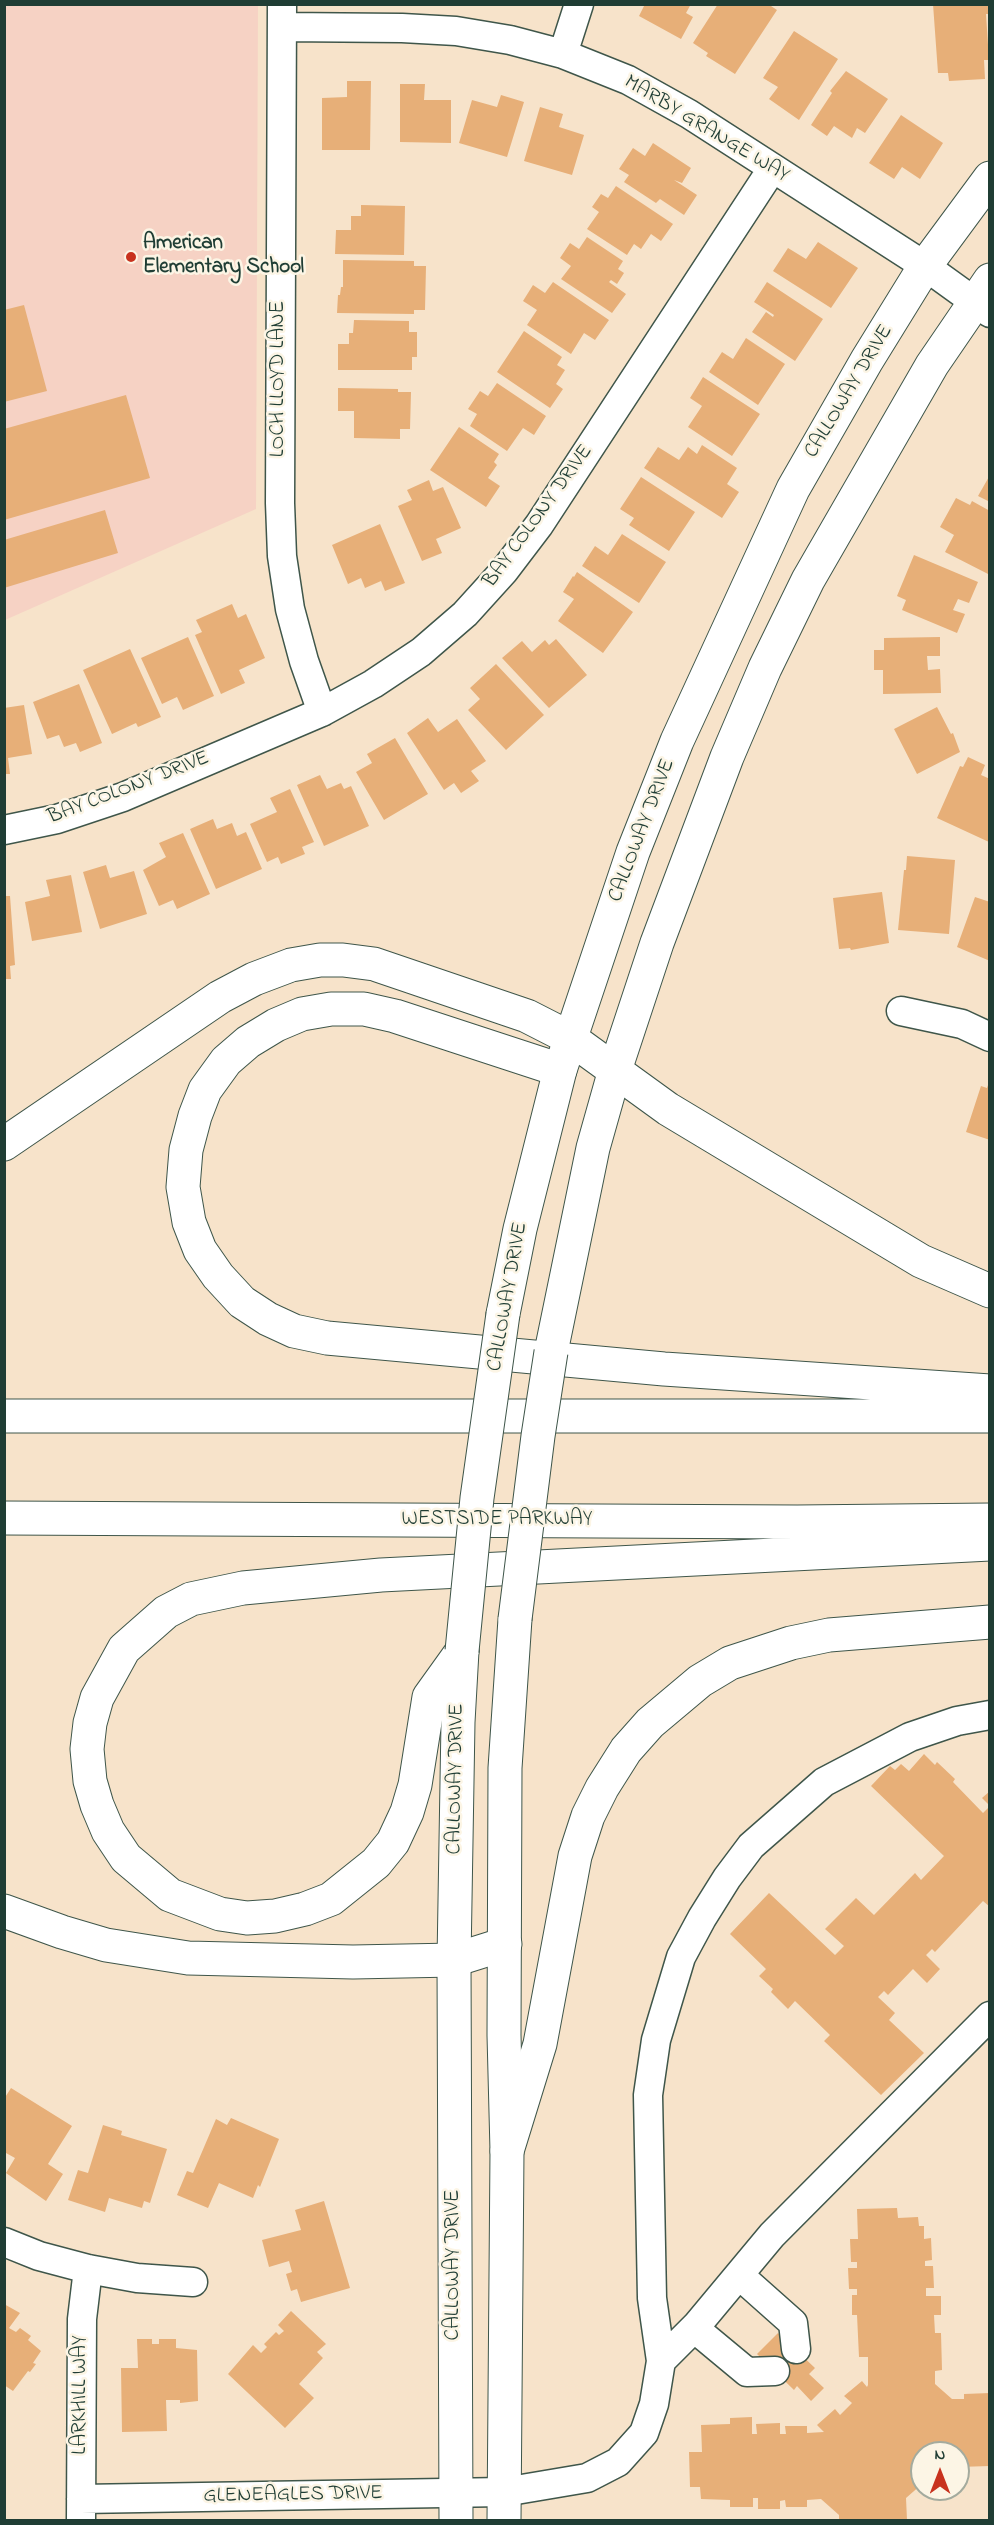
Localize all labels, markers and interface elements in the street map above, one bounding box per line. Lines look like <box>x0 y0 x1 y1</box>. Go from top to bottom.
street label: MARBY GRANGE WAY <box>619 71 793 189</box>
place label: American Elementary School <box>143 232 304 282</box>
marker: American Elementary School <box>124 250 138 264</box>
street label: LOCH LLOYD LANE <box>267 301 293 457</box>
street label: CALLOWAY DRIVE <box>800 321 900 463</box>
street label: BAY COLONY DRIVE <box>479 441 599 593</box>
street label: BAY COLONY DRIVE <box>45 747 213 831</box>
street label: CALLOWAY DRIVE <box>604 756 682 906</box>
street label: CALLOWAY DRIVE <box>483 1220 535 1374</box>
street label: WESTSIDE PARKWAY <box>402 1508 592 1534</box>
street label: CALLOWAY DRIVE <box>443 1703 471 1855</box>
street label: CALLOWAY DRIVE <box>442 2189 468 2341</box>
street label: LARKHILL WAY <box>69 2335 95 2455</box>
north arrow <box>910 2441 970 2501</box>
text: N <box>935 2443 945 2467</box>
street label: GLENEAGLES DRIVE <box>203 2482 383 2510</box>

